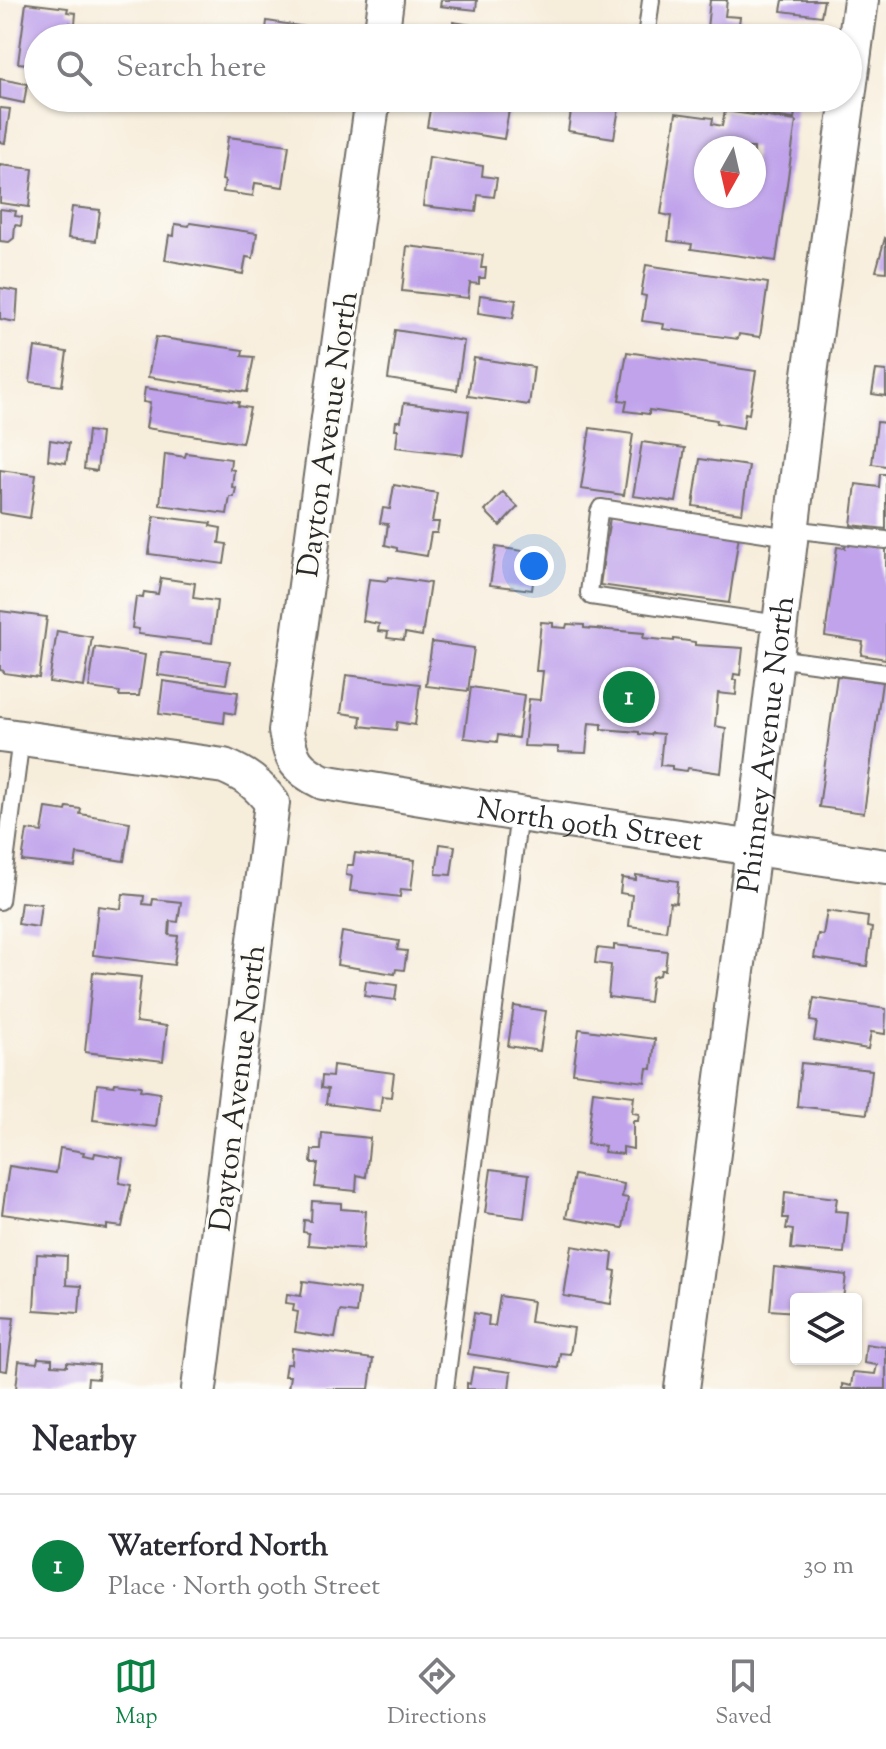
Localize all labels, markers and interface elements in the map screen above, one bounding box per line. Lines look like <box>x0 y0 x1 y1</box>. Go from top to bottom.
search box <box>24 24 862 112</box>
icon: search <box>52 46 96 90</box>
text: Search here <box>116 47 266 90</box>
north arrow <box>694 136 766 208</box>
street label: Dayton Avenue North <box>288 288 371 580</box>
your location <box>514 546 554 586</box>
street label: Phinney Avenue North <box>728 593 807 896</box>
pin: 1 <box>603 667 655 727</box>
street label: North 90th Street <box>474 788 705 864</box>
street label: Dayton Avenue North <box>201 942 278 1234</box>
map controls <box>790 1293 862 1365</box>
button: layers <box>790 1293 862 1365</box>
text: Nearby <box>32 1417 137 1466</box>
text: Waterford North <box>108 1526 328 1569</box>
text: 1 <box>54 1548 62 1585</box>
text: 30 m <box>803 1548 854 1585</box>
text: Place · North 90th Street <box>108 1569 380 1606</box>
tab: Map <box>114 1654 158 1734</box>
tab: Directions <box>387 1654 486 1734</box>
tab: Saved <box>715 1654 772 1734</box>

